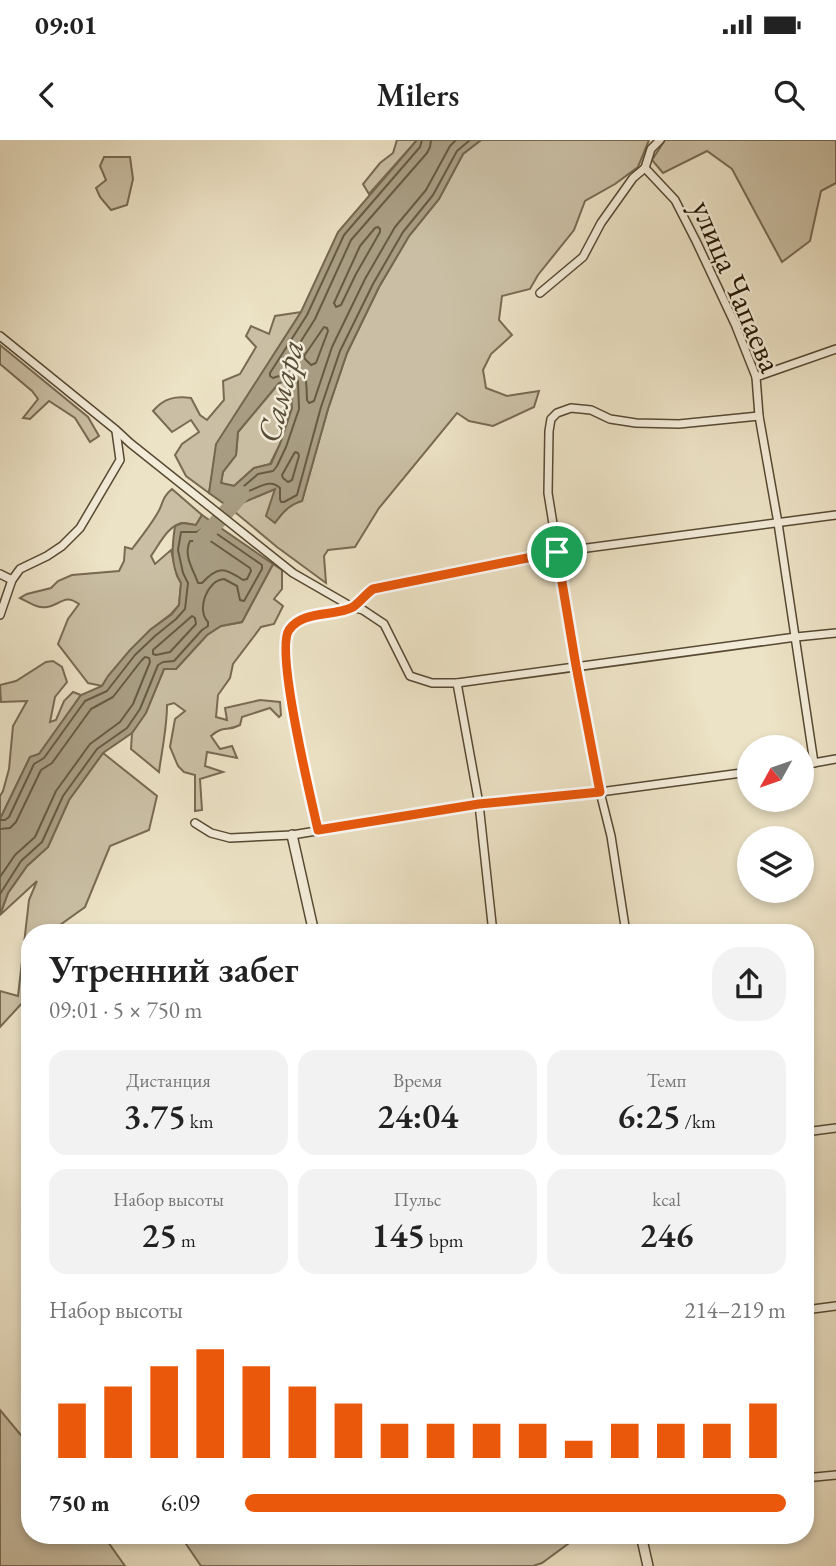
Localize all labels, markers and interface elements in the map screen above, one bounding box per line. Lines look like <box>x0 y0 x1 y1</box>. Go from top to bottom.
text: 09:01 <box>35 8 97 42</box>
text: Milers <box>376 74 460 116</box>
icon: back <box>28 76 66 114</box>
icon: search <box>770 76 808 114</box>
street label: улица Чапаева <box>682 193 792 379</box>
water label: Самара <box>246 335 314 447</box>
pin <box>527 522 587 582</box>
icon: arrive <box>538 533 576 571</box>
north arrow <box>737 735 814 812</box>
map controls <box>737 735 814 903</box>
button: layers <box>737 826 814 903</box>
text: Утренний забег <box>49 944 299 993</box>
button: share <box>712 947 786 1021</box>
text: 09:01 · 5 × 750 m <box>49 995 202 1025</box>
text: Дистанция <box>126 1068 211 1093</box>
text: Время <box>393 1068 442 1093</box>
text: Темп <box>647 1068 686 1093</box>
text: 3.75 <box>124 1093 186 1138</box>
text: 24:04 <box>377 1093 458 1138</box>
text: 6:25 <box>617 1093 681 1138</box>
text: km <box>186 1109 213 1134</box>
text: /km <box>681 1109 716 1134</box>
text: Набор высоты <box>113 1187 224 1212</box>
text: Пульс <box>393 1187 442 1212</box>
text: kcal <box>652 1187 681 1212</box>
text: 25 <box>141 1212 177 1257</box>
text: 145 <box>371 1212 425 1257</box>
text: 246 <box>640 1212 693 1257</box>
text: m <box>177 1228 196 1253</box>
text: bpm <box>425 1228 464 1253</box>
text: Набор высоты <box>49 1295 183 1325</box>
text: 214–219 m <box>685 1295 786 1325</box>
text: 750 m <box>49 1488 110 1518</box>
text: 6:09 <box>161 1488 200 1518</box>

